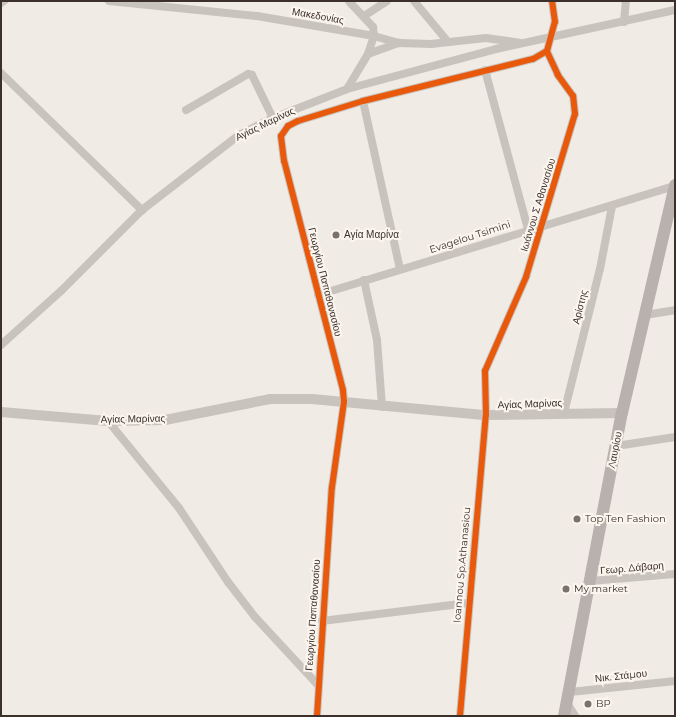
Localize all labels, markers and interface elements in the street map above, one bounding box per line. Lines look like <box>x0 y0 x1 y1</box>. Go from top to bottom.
street label: Μακεδονίας <box>291 6 345 26</box>
street label: Αγίας Μαρίνας <box>233 104 297 144</box>
street label: Ιωάννου Σ Αθανασίου <box>518 157 558 253</box>
street label: Evagelou Tsimini <box>428 218 512 256</box>
street label: Γεωργίου Παπαθανασίου <box>306 226 344 338</box>
place label: Αγία Μαρίνα <box>344 229 399 241</box>
marker: Αγία Μαρίνα <box>331 230 341 240</box>
street label: Αρίστης <box>570 289 590 325</box>
street label: Αγίας Μαρίνας <box>498 397 562 411</box>
street label: Αγίας Μαρίνας <box>101 412 165 426</box>
street label: Λαυρίου <box>606 431 624 469</box>
street label: Ioannou Sp.Athanasiou <box>451 506 473 624</box>
place label: Top Ten Fashion <box>585 513 666 525</box>
marker: Top Ten Fashion <box>572 514 582 524</box>
street label: Γεωργίου Παπαθανασίου <box>303 559 323 671</box>
street label: Γεωρ. Δάβαρη <box>600 559 664 577</box>
place label: My market <box>574 583 628 595</box>
marker: My market <box>561 584 571 594</box>
street label: Νικ. Στάμου <box>594 667 648 685</box>
place label: BP <box>596 698 611 710</box>
marker: BP <box>583 699 593 709</box>

